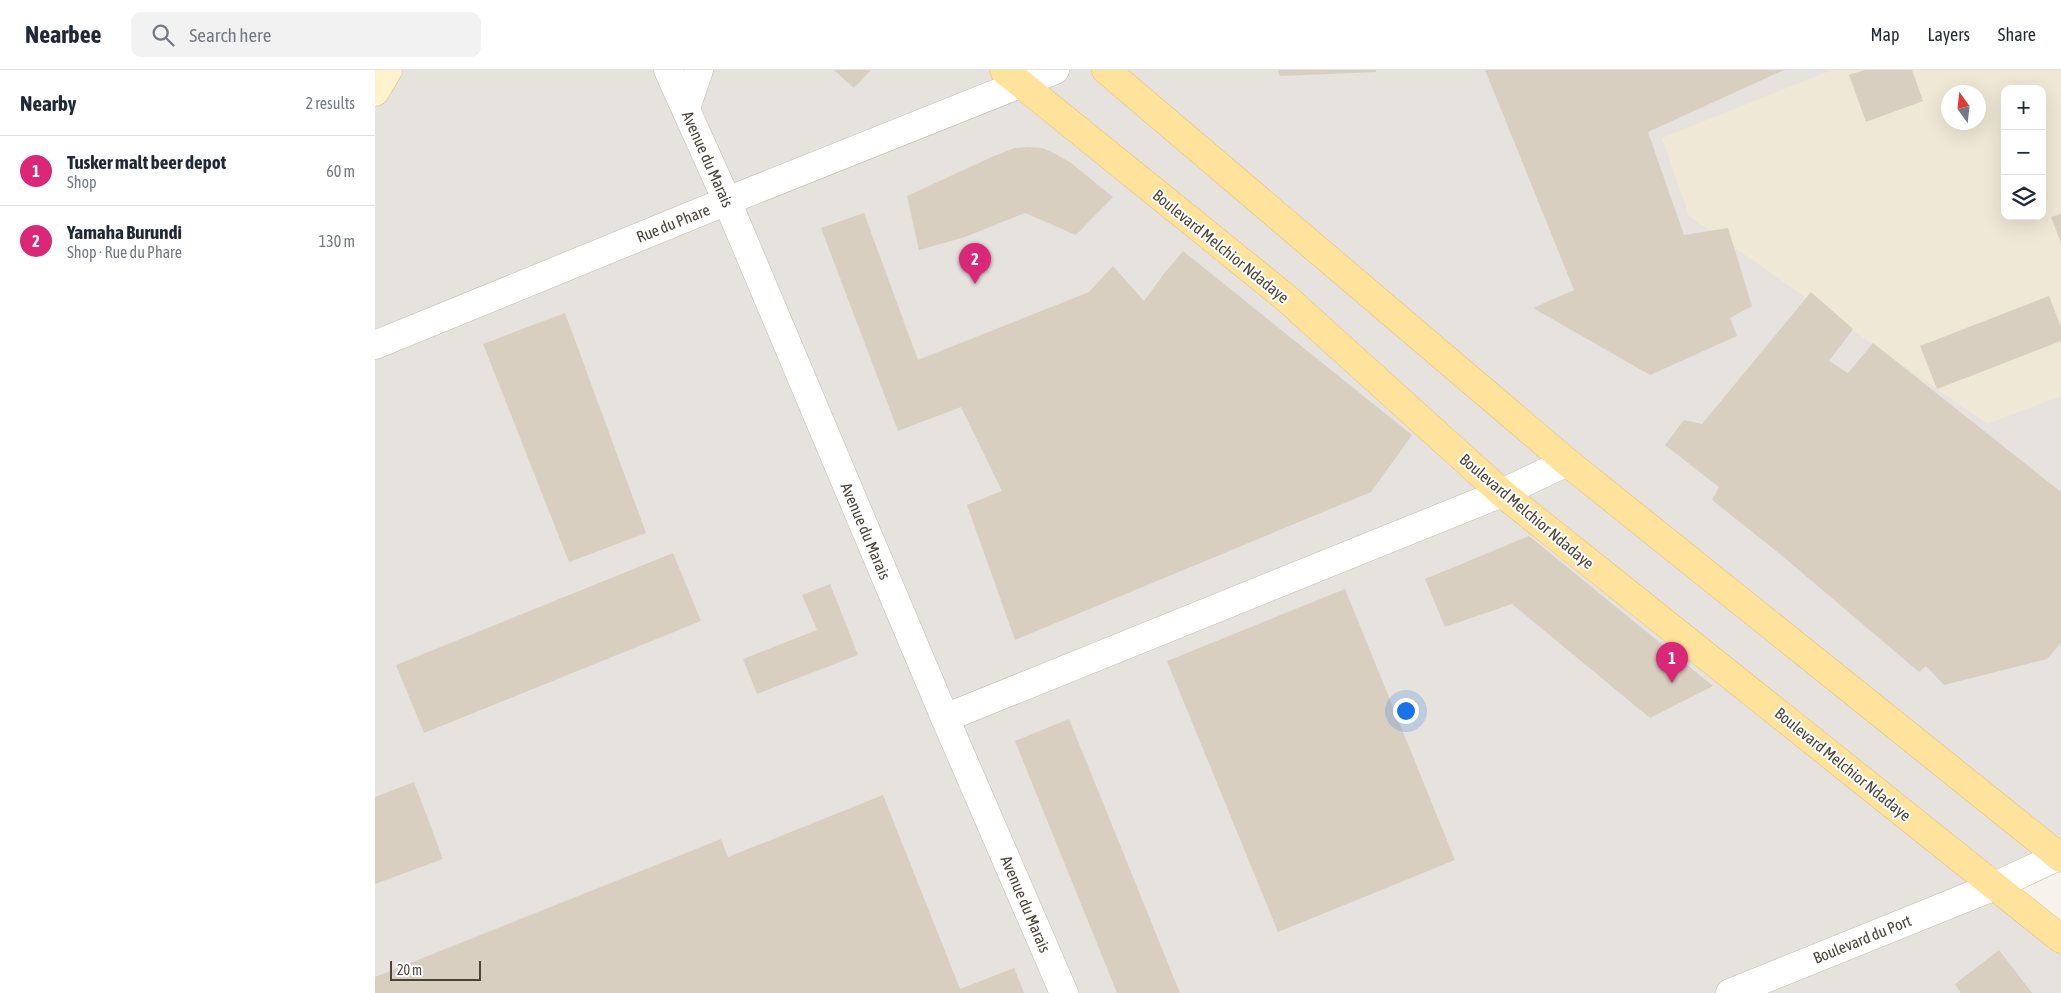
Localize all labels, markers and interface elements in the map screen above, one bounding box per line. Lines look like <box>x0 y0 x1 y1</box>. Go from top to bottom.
search box <box>131 12 481 57</box>
text: Nearbee <box>25 21 101 48</box>
icon: search <box>149 21 177 49</box>
text: Search here <box>189 24 271 46</box>
text: Map <box>1870 24 1899 45</box>
text: Layers <box>1927 24 1970 45</box>
text: Share <box>1998 24 2036 45</box>
north arrow <box>1941 85 1986 130</box>
map controls <box>2001 85 2046 220</box>
button: + <box>2001 85 2046 130</box>
text: Nearby <box>20 91 76 115</box>
text: 2 results <box>305 94 355 112</box>
street label: Avenue du Marais <box>679 108 737 210</box>
button: − <box>2001 130 2046 175</box>
text: Tusker malt beer depot <box>67 151 226 173</box>
text: 1 <box>32 162 40 180</box>
text: 60 m <box>326 162 355 180</box>
text: Shop <box>67 173 97 191</box>
button: layers <box>2001 175 2046 220</box>
street label: Boulevard Melchior Ndadaye <box>1149 186 1293 307</box>
street label: Rue du Phare <box>634 200 712 246</box>
text: Yamaha Burundi <box>67 221 182 243</box>
text: 2 <box>32 232 40 250</box>
text: 130 m <box>319 232 355 250</box>
text: Shop · Rue du Phare <box>67 243 182 261</box>
pin: 2 <box>959 243 991 284</box>
street label: Boulevard Melchior Ndadaye <box>1456 450 1598 573</box>
street label: Avenue du Marais <box>838 480 895 582</box>
pin: 1 <box>1656 642 1688 683</box>
your location <box>1393 698 1419 724</box>
street label: Boulevard Melchior Ndadaye <box>1771 704 1915 825</box>
street label: Avenue du Marais <box>998 853 1055 955</box>
street label: Boulevard du Port <box>1810 911 1914 967</box>
scale bar <box>390 958 481 981</box>
text: 20 m <box>397 962 422 978</box>

